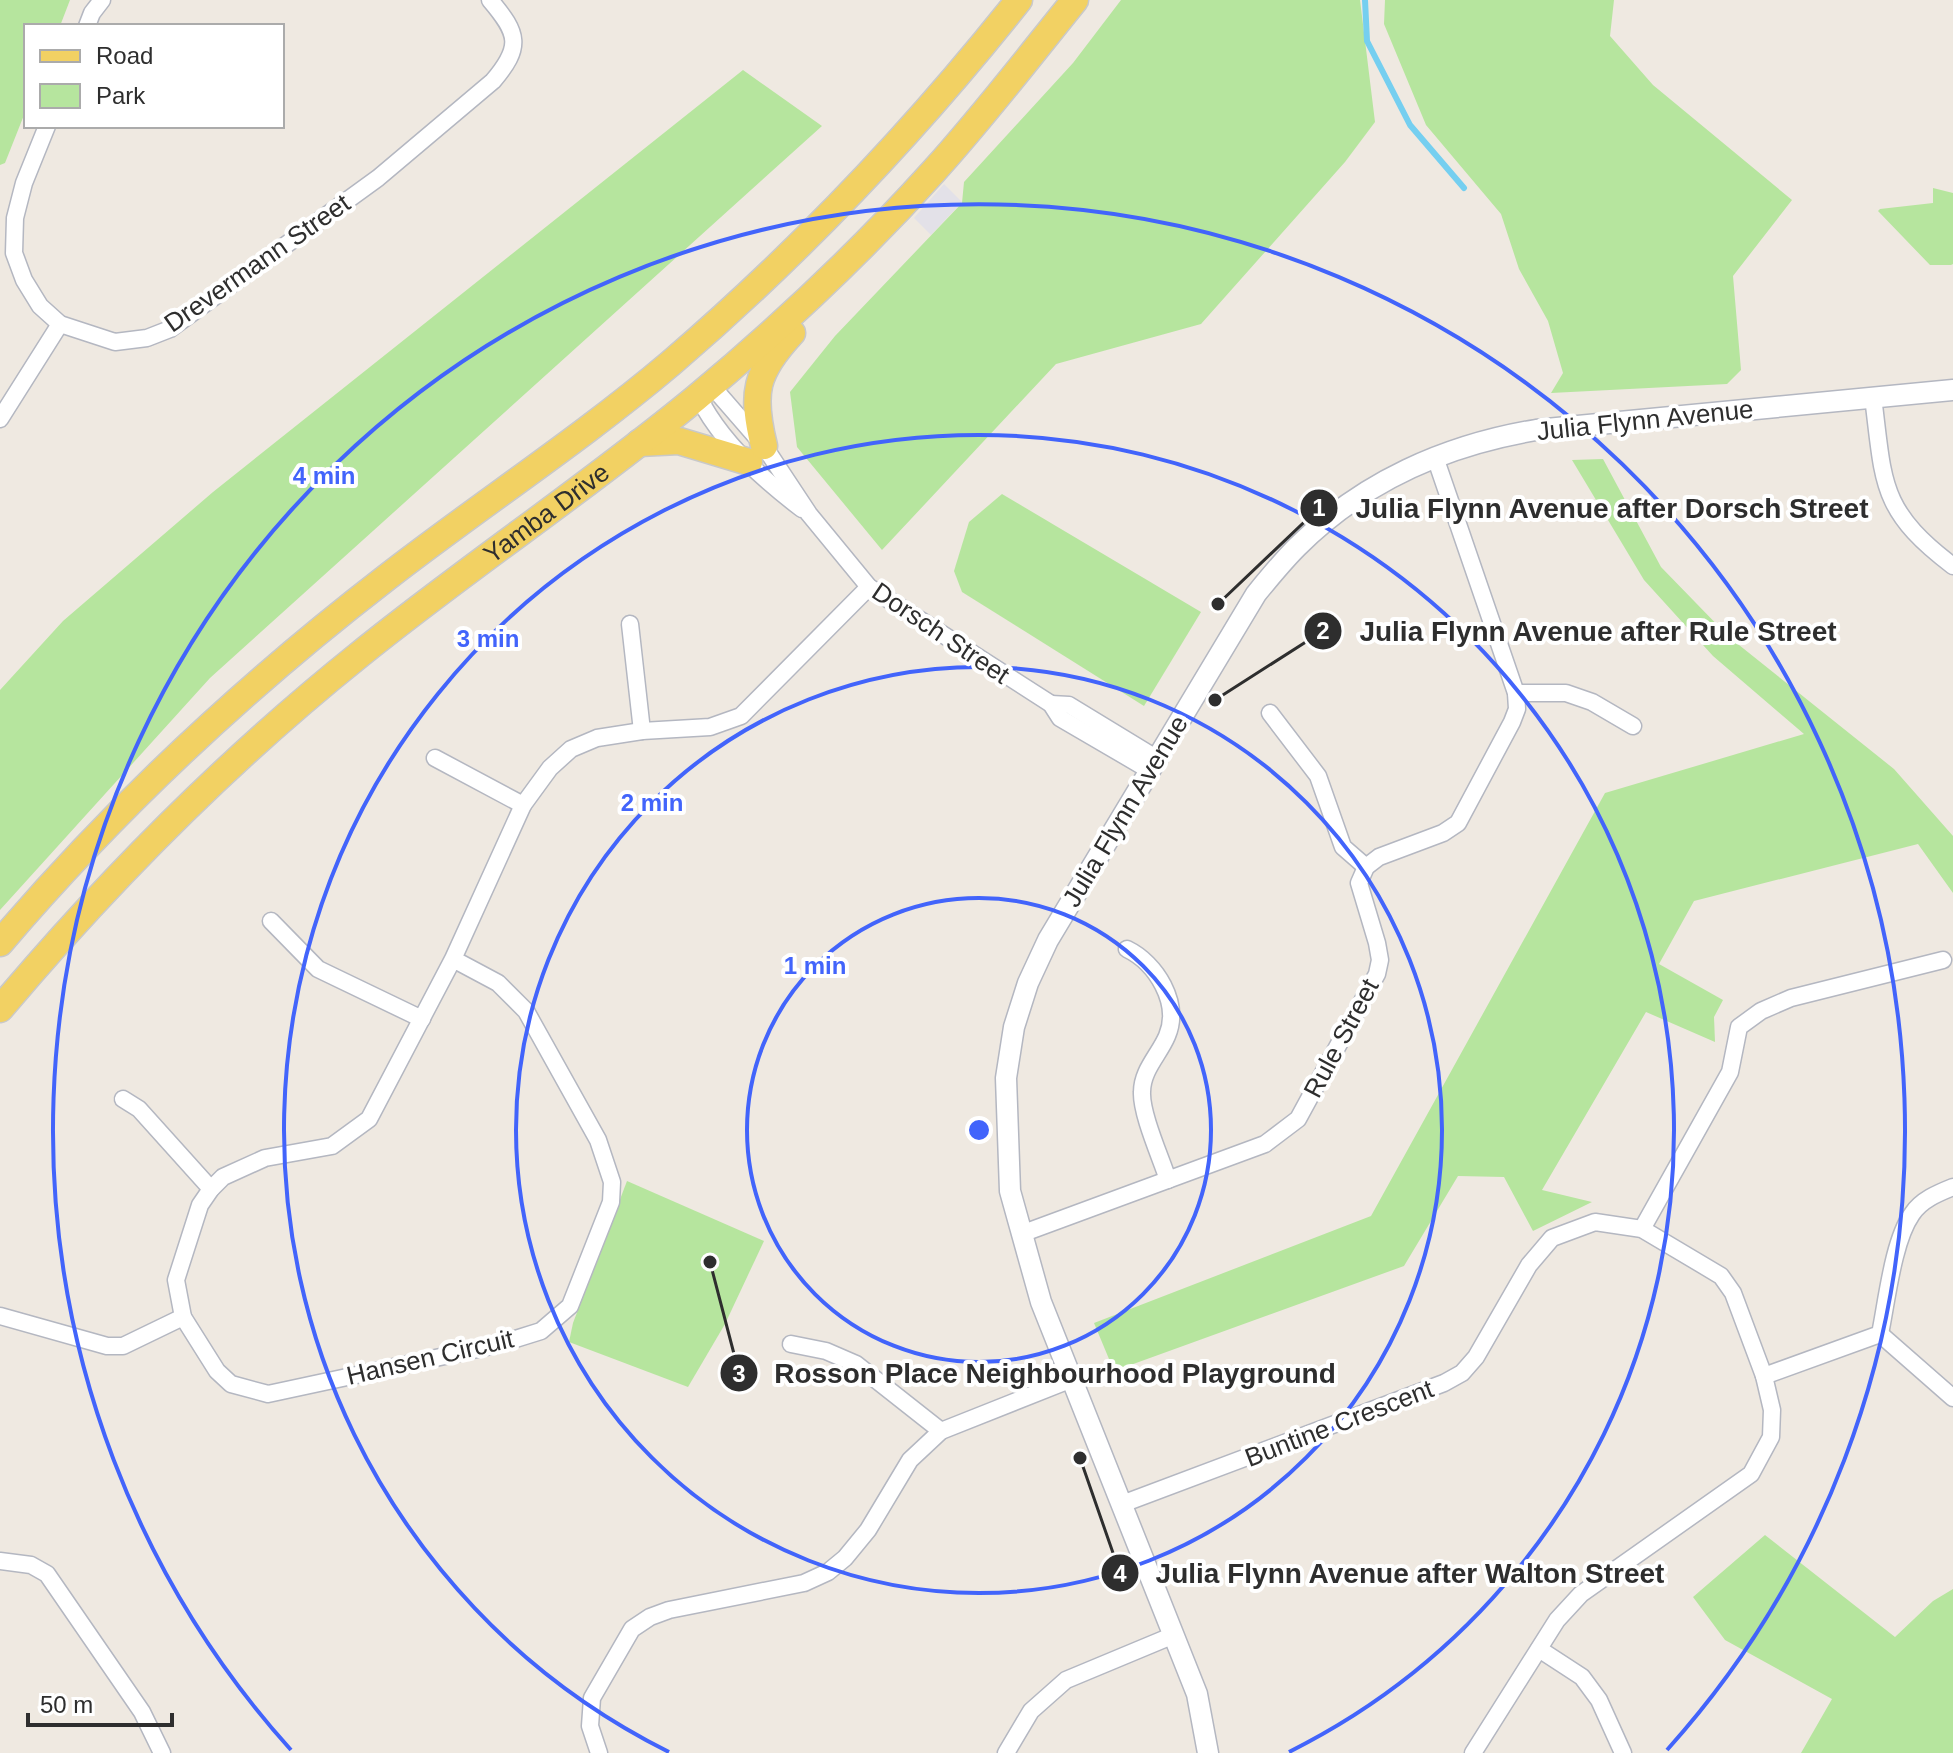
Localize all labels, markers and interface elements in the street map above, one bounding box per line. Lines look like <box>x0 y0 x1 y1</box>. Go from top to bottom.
legend <box>24 24 284 128</box>
text: Road <box>96 42 153 69</box>
text: Park <box>96 82 146 109</box>
street label: Drevermann Street <box>158 187 356 338</box>
street label: Julia Flynn Avenue <box>1535 394 1755 446</box>
street label: Yamba Drive <box>478 457 615 569</box>
text: 4 min <box>293 462 355 489</box>
callout: Julia Flynn Avenue after Dorsch Street <box>1299 482 1885 534</box>
text: Julia Flynn Avenue after Dorsch Street <box>1356 493 1868 524</box>
text: 1 <box>1312 494 1326 521</box>
street label: Dorsch Street <box>867 576 1016 690</box>
callout: Julia Flynn Avenue after Rule Street <box>1303 605 1853 657</box>
text: Julia Flynn Avenue after Rule Street <box>1359 616 1837 647</box>
text: 2 <box>1316 617 1330 644</box>
text: 3 min <box>457 625 519 652</box>
street label: Julia Flynn Avenue <box>1056 710 1194 912</box>
text: 2 min <box>621 789 683 816</box>
text: 1 min <box>784 952 846 979</box>
street label: Rule Street <box>1297 973 1385 1102</box>
centre of rings <box>965 1116 993 1144</box>
street label: Hansen Circuit <box>344 1323 517 1391</box>
callout: Rosson Place Neighbourhood Playground <box>719 1347 1352 1399</box>
text: Rosson Place Neighbourhood Playground <box>774 1358 1336 1389</box>
text: 3 <box>732 1360 746 1387</box>
street label: Buntine Crescent <box>1241 1373 1438 1473</box>
callout: Julia Flynn Avenue after Walton Street <box>1100 1547 1681 1599</box>
text: Julia Flynn Avenue after Walton Street <box>1156 1558 1664 1589</box>
text: 4 <box>1113 1560 1127 1587</box>
scale bar <box>28 1677 172 1727</box>
text: 50 m <box>40 1691 93 1718</box>

